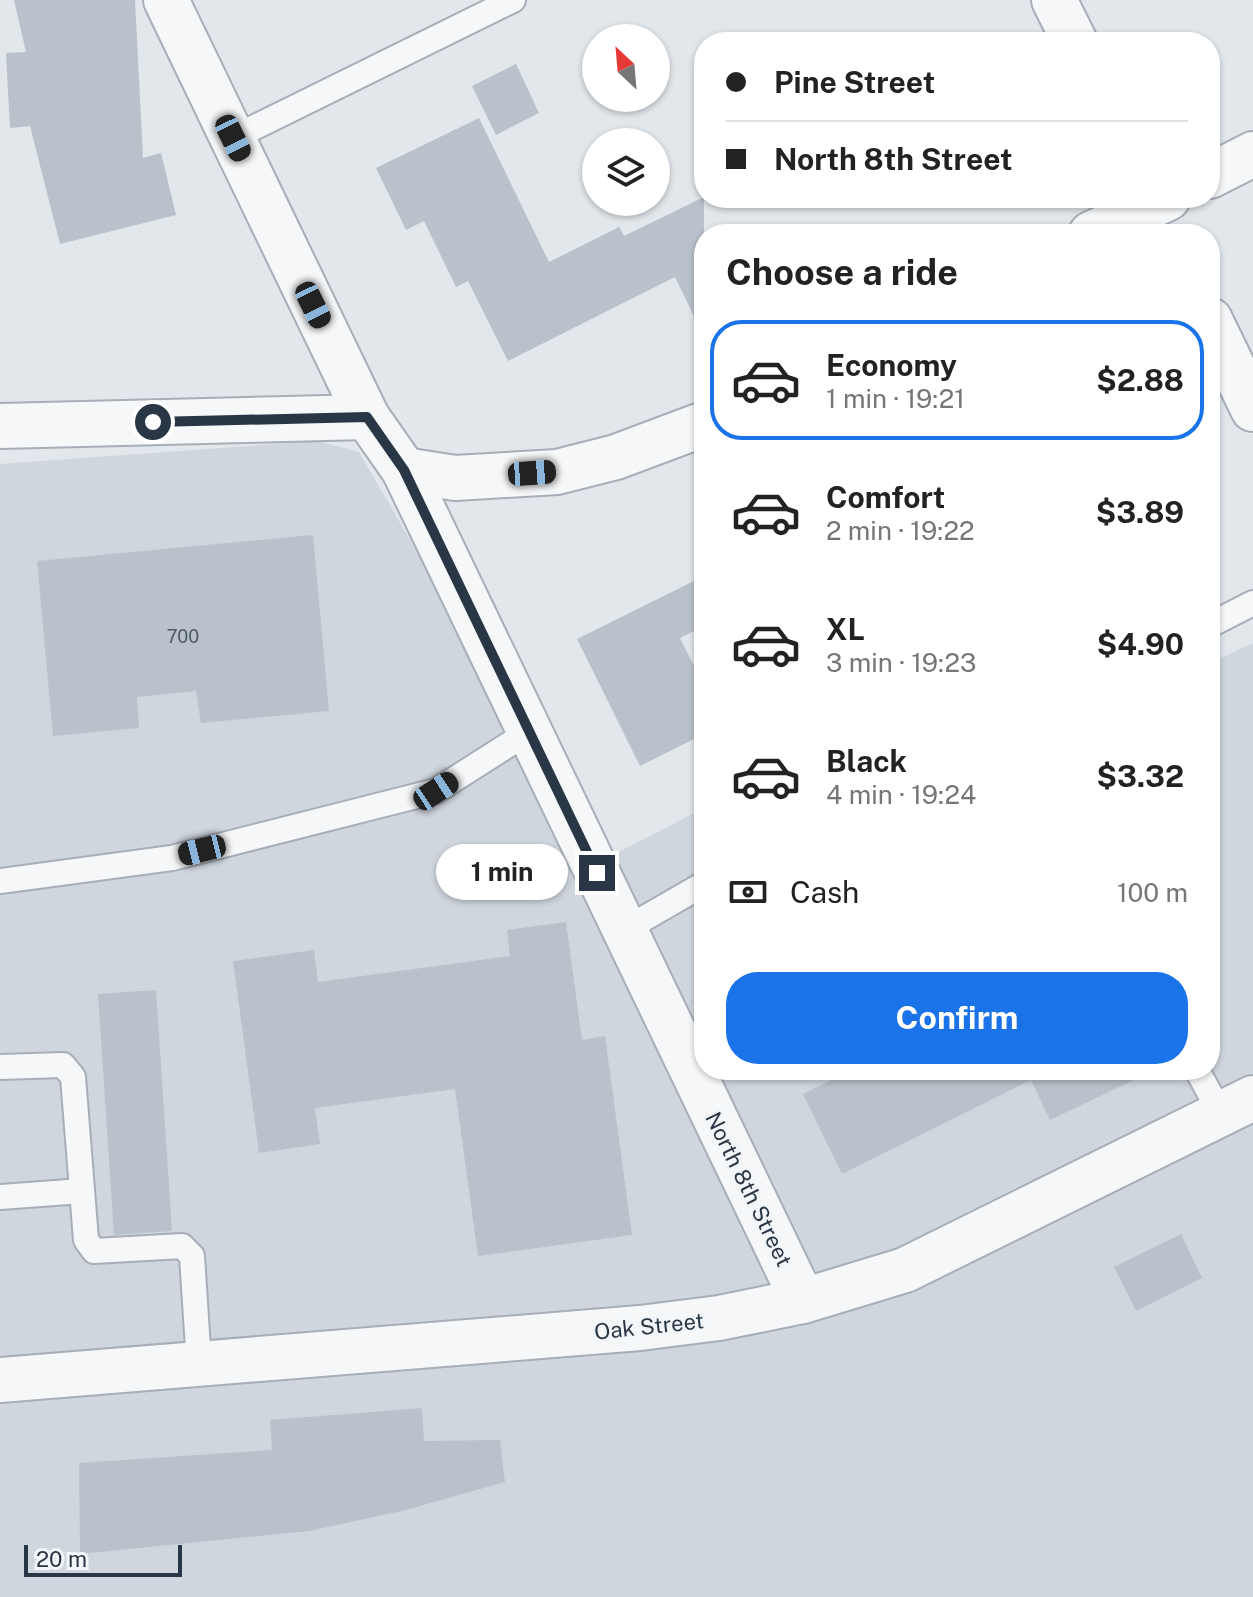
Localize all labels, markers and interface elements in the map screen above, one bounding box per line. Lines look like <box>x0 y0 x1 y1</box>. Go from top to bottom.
north arrow <box>582 24 670 112</box>
map controls <box>582 24 670 216</box>
text: Pine Street <box>774 64 935 100</box>
car <box>212 111 254 165</box>
button: layers <box>582 128 670 216</box>
text: North 8th Street <box>774 141 1012 177</box>
text: Choose a ride <box>726 251 958 293</box>
car <box>292 278 334 332</box>
icon: car <box>730 344 802 416</box>
text: Economy <box>826 347 957 383</box>
text: $2.88 <box>1096 362 1184 398</box>
text: 1 min · 19:21 <box>826 383 965 414</box>
route start <box>135 404 171 440</box>
car <box>507 459 557 487</box>
icon: car <box>730 476 802 548</box>
text: Comfort <box>826 479 945 515</box>
text: $3.89 <box>1096 494 1184 530</box>
text: 2 min · 19:22 <box>826 515 975 546</box>
icon: car <box>730 608 802 680</box>
text: XL <box>826 611 865 647</box>
house number: 700 <box>167 626 199 647</box>
text: $4.90 <box>1097 626 1184 662</box>
text: 3 min · 19:23 <box>826 647 976 678</box>
icon: car <box>730 740 802 812</box>
text: Black <box>826 743 907 779</box>
text: $3.32 <box>1097 758 1184 794</box>
car <box>409 768 463 814</box>
text: 4 min · 19:24 <box>826 779 976 810</box>
car <box>176 833 228 867</box>
callout: 1 min <box>437 845 569 901</box>
route end <box>579 855 615 891</box>
text: 1 min <box>471 856 533 887</box>
icon: cash <box>726 870 770 914</box>
text: Cash <box>790 874 859 910</box>
text: 100 m <box>1117 877 1188 908</box>
button: Confirm <box>726 972 1188 1064</box>
street label: North 8th Street <box>700 1107 798 1271</box>
street label: Oak Street <box>593 1307 705 1345</box>
scale bar <box>24 1541 182 1577</box>
text: 20 m <box>36 1546 87 1572</box>

